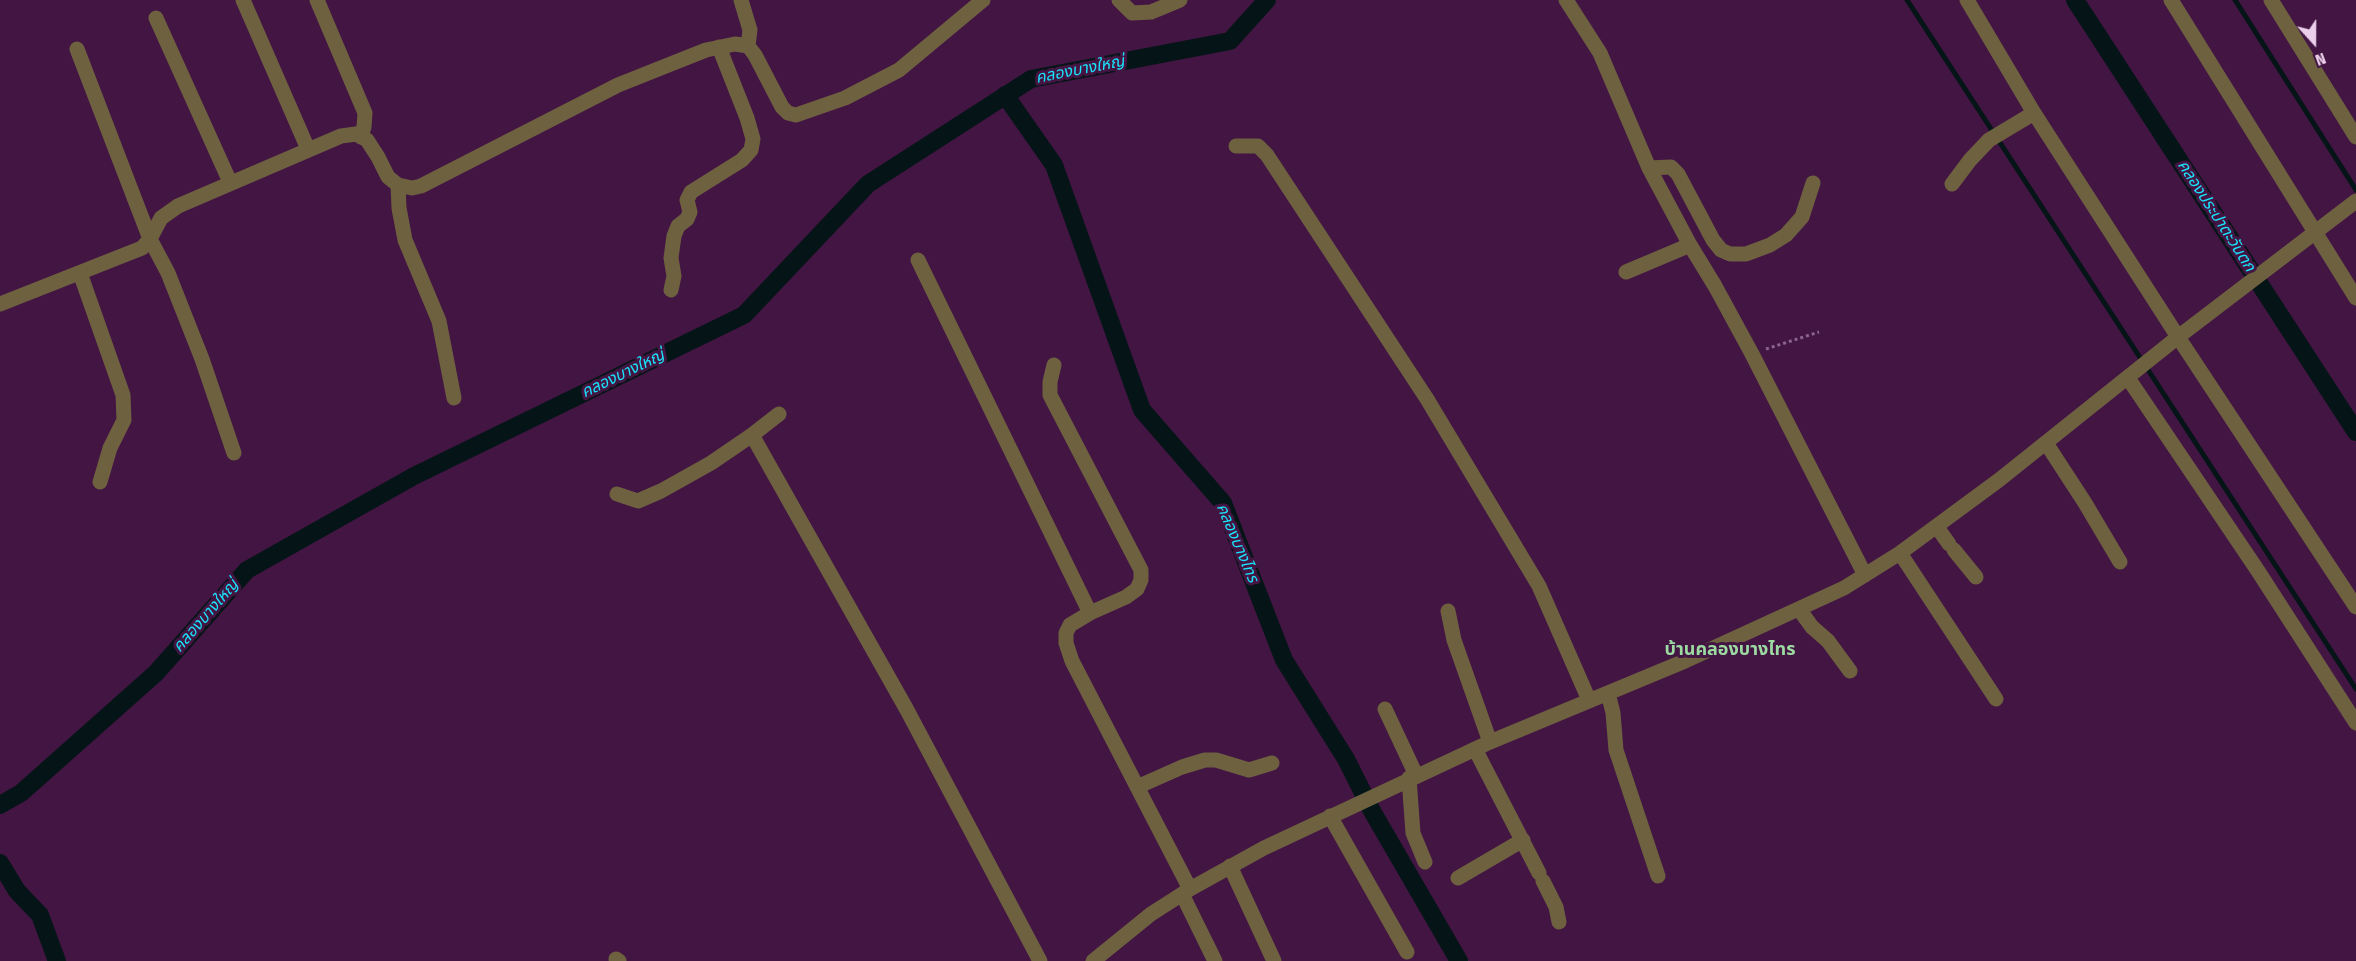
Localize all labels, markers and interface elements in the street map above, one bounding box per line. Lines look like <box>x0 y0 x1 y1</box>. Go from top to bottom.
north arrow <box>2284 12 2344 72</box>
text: N <box>2313 49 2329 70</box>
water label: คลองบางใหญ่ <box>1034 52 1126 88</box>
water label: คลองประปาตะวันตก <box>2173 157 2259 275</box>
water label: คลองบางใหญ่ <box>578 346 668 402</box>
water label: คลองบางไทร <box>1212 501 1262 585</box>
water label: คลองบางใหญ่ <box>169 576 243 656</box>
district label: บ้านคลองบางไทร <box>1665 639 1795 661</box>

